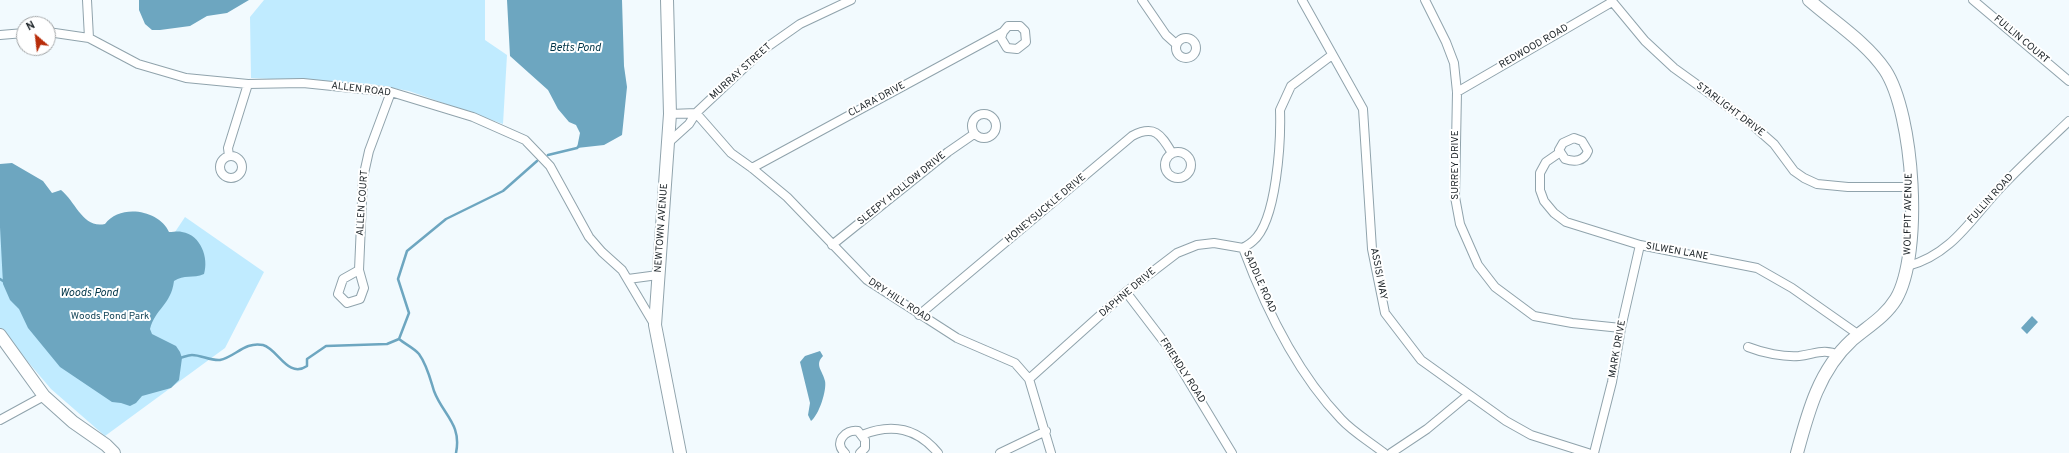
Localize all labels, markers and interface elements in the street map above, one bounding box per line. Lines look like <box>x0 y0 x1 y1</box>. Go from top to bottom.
street label: FULLIN COURT <box>1991 13 2051 67</box>
north arrow <box>16 16 56 56</box>
text: N <box>24 18 38 34</box>
street label: REDWOOD ROAD <box>1497 22 1571 72</box>
street label: MURRAY STREET <box>708 41 774 103</box>
water label: Betts Pond <box>549 42 601 56</box>
street label: ALLEN ROAD <box>330 80 392 100</box>
street label: CLARA DRIVE <box>846 80 908 120</box>
street label: STARLIGHT DRIVE <box>1693 80 1767 140</box>
street label: SURREY DRIVE <box>1450 130 1462 200</box>
street label: SLEEPY HOLLOW DRIVE <box>856 150 948 228</box>
street label: ALLEN COURT <box>355 170 371 236</box>
street label: HONEYSUCKLE DRIVE <box>1003 172 1089 246</box>
street label: FULLIN ROAD <box>1966 172 2016 226</box>
street label: WOLFPIT AVENUE <box>1902 173 1916 255</box>
street label: NEWTOWN AVENUE <box>653 183 671 273</box>
street label: SILWEN LANE <box>1645 241 1709 263</box>
street label: ASSISI WAY <box>1367 247 1389 301</box>
street label: SADDLE ROAD <box>1240 249 1278 315</box>
street label: DAPHNE DRIVE <box>1097 266 1159 320</box>
street label: DRY HILL ROAD <box>865 276 933 326</box>
water label: Woods Pond <box>60 287 118 301</box>
park label: Woods Pond Park <box>71 311 149 323</box>
street label: MARK DRIVE <box>1607 319 1629 379</box>
street label: FRIENDLY ROAD <box>1157 336 1207 406</box>

